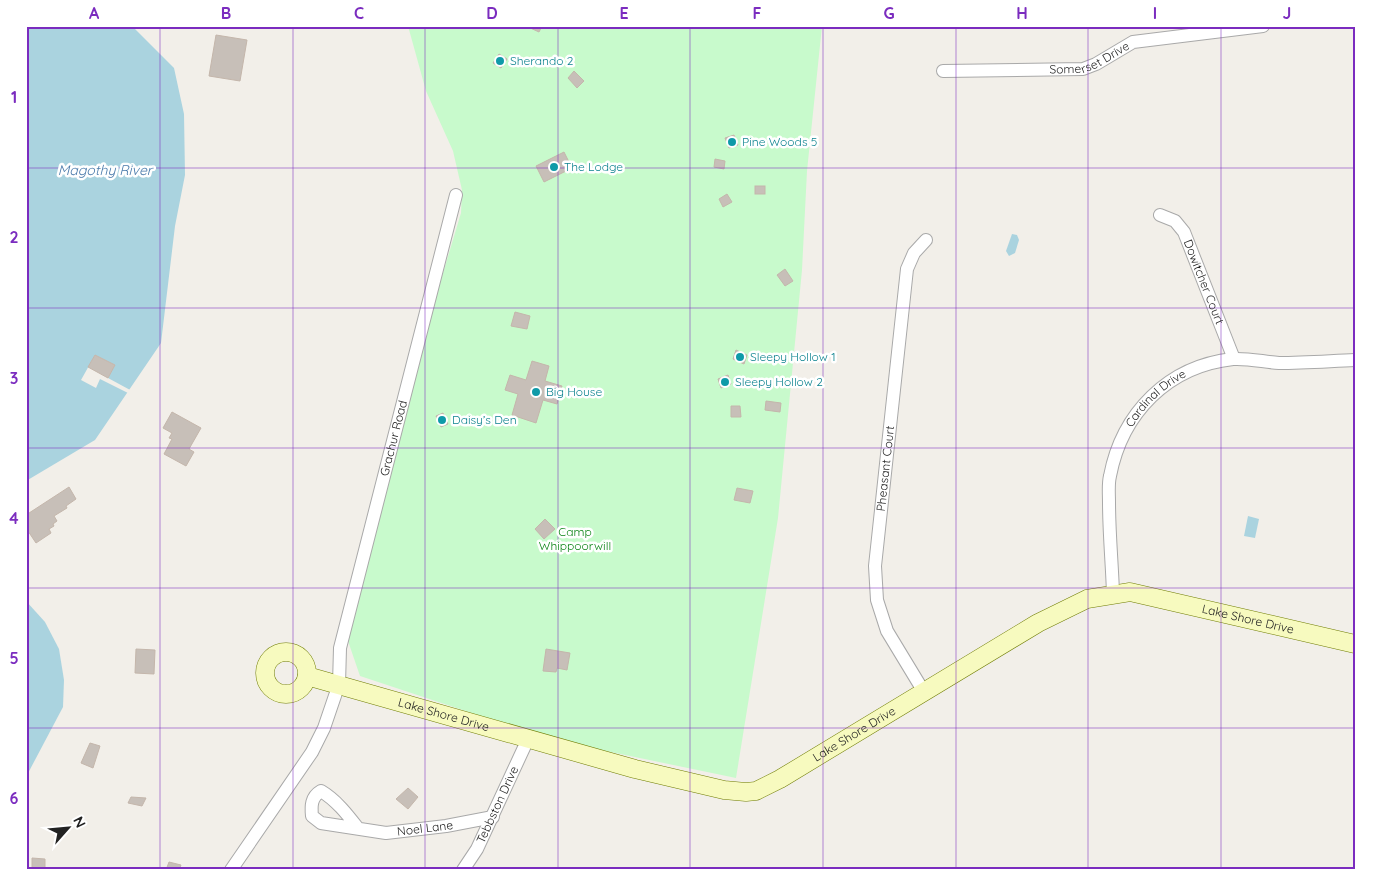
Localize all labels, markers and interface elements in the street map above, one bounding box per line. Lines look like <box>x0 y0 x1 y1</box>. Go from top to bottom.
text: A <box>89 3 100 23</box>
text: B <box>221 3 231 23</box>
text: C <box>354 3 364 23</box>
text: D <box>486 3 498 23</box>
text: E <box>619 3 629 23</box>
text: F <box>753 3 762 23</box>
text: G <box>883 3 895 23</box>
text: H <box>1016 3 1028 23</box>
text: I <box>1153 3 1157 23</box>
text: J <box>1283 3 1291 23</box>
street label: Somerset Drive <box>1049 38 1132 76</box>
place label: Sherando 2 <box>510 53 574 68</box>
marker: Sherando 2 <box>494 55 506 67</box>
text: 1 <box>11 87 17 107</box>
place label: Pine Woods 5 <box>742 134 817 149</box>
marker: Pine Woods 5 <box>726 136 738 148</box>
place label: The Lodge <box>564 159 623 174</box>
water label: Magothy River <box>58 161 154 179</box>
marker: The Lodge <box>548 161 560 173</box>
text: 2 <box>9 227 19 247</box>
street label: Dowitcher Court <box>1181 237 1228 326</box>
place label: Sleepy Hollow 1 <box>750 349 836 364</box>
marker: Sleepy Hollow 1 <box>734 351 746 363</box>
street label: Cardinal Drive <box>1122 366 1188 430</box>
text: 3 <box>10 368 18 388</box>
place label: Sleepy Hollow 2 <box>735 374 823 389</box>
marker: Sleepy Hollow 2 <box>719 376 731 388</box>
place label: Big House <box>546 384 602 399</box>
marker: Big House <box>530 386 542 398</box>
street label: Grachur Road <box>376 399 410 478</box>
place label: Daisy’s Den <box>452 412 517 427</box>
marker: Daisy’s Den <box>436 414 448 426</box>
street label: Pheasant Court <box>873 425 897 512</box>
text: 4 <box>9 508 19 528</box>
park label: Camp Whippoorwill <box>539 524 611 553</box>
street label: Lake Shore Drive <box>1201 601 1296 637</box>
text: 5 <box>9 648 19 668</box>
street label: Lake Shore Drive <box>396 694 491 734</box>
street label: Lake Shore Drive <box>810 703 898 764</box>
street label: Tebbston Drive <box>473 763 521 845</box>
text: 6 <box>10 788 19 808</box>
north arrow <box>42 804 92 854</box>
text: N <box>69 813 90 831</box>
street label: Noel Lane <box>396 817 454 839</box>

